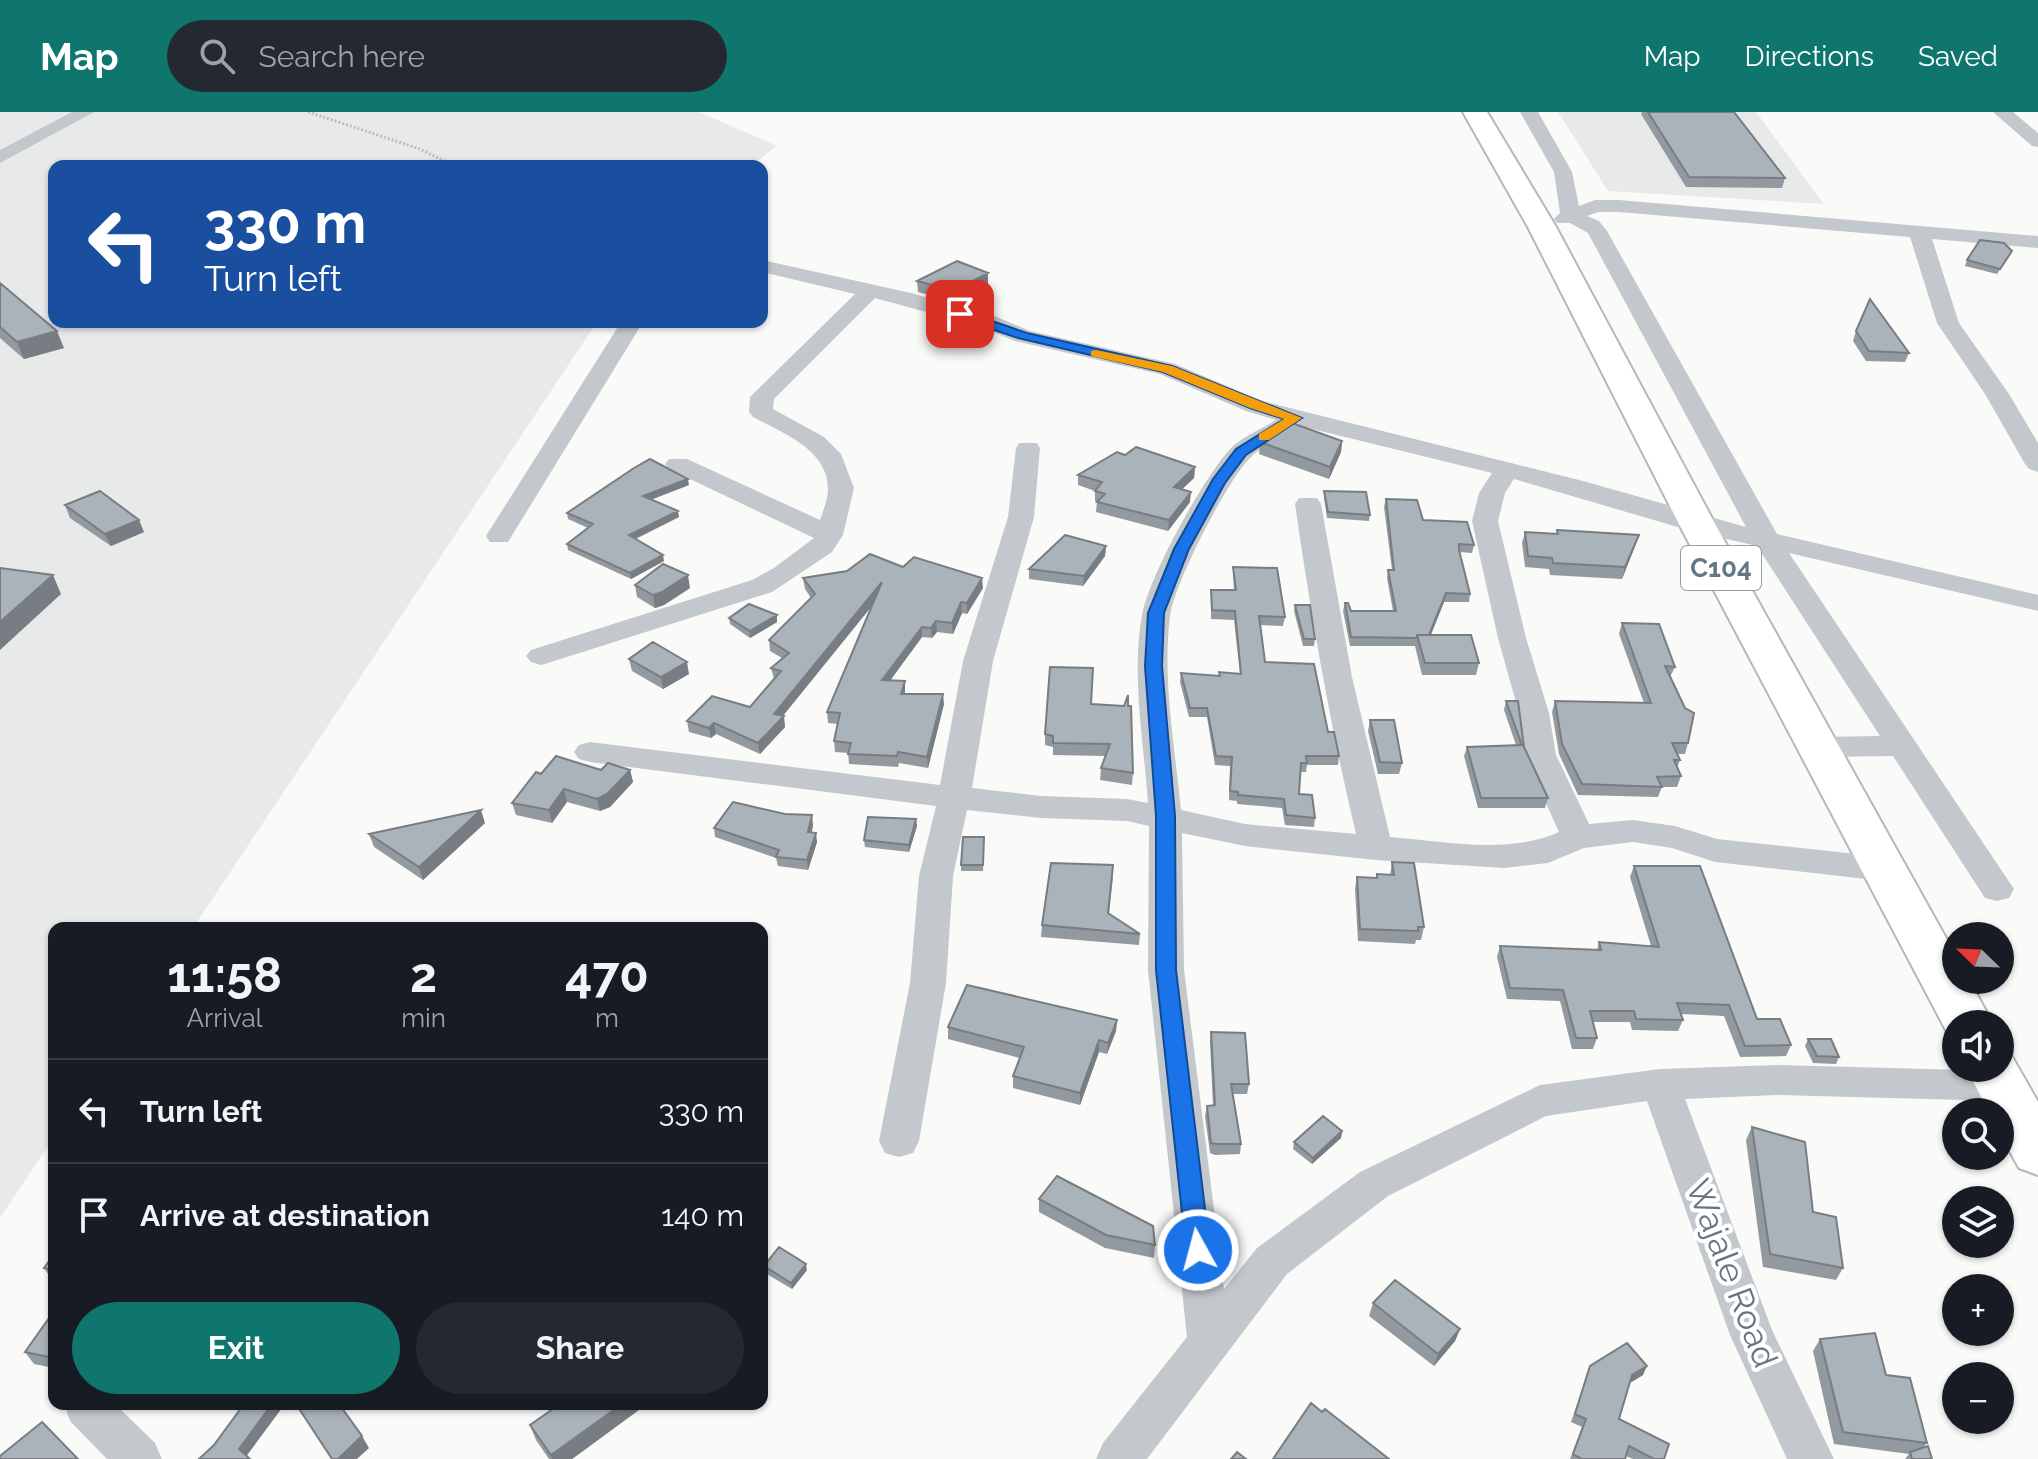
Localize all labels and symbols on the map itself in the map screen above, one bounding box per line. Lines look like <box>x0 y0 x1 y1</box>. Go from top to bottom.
pin <box>926 280 994 348</box>
road number: C104 <box>1681 546 1761 590</box>
north arrow <box>1942 922 2014 994</box>
street label: Wajale Road <box>1678 1173 1786 1373</box>
position arrow <box>1156 1208 1240 1292</box>

